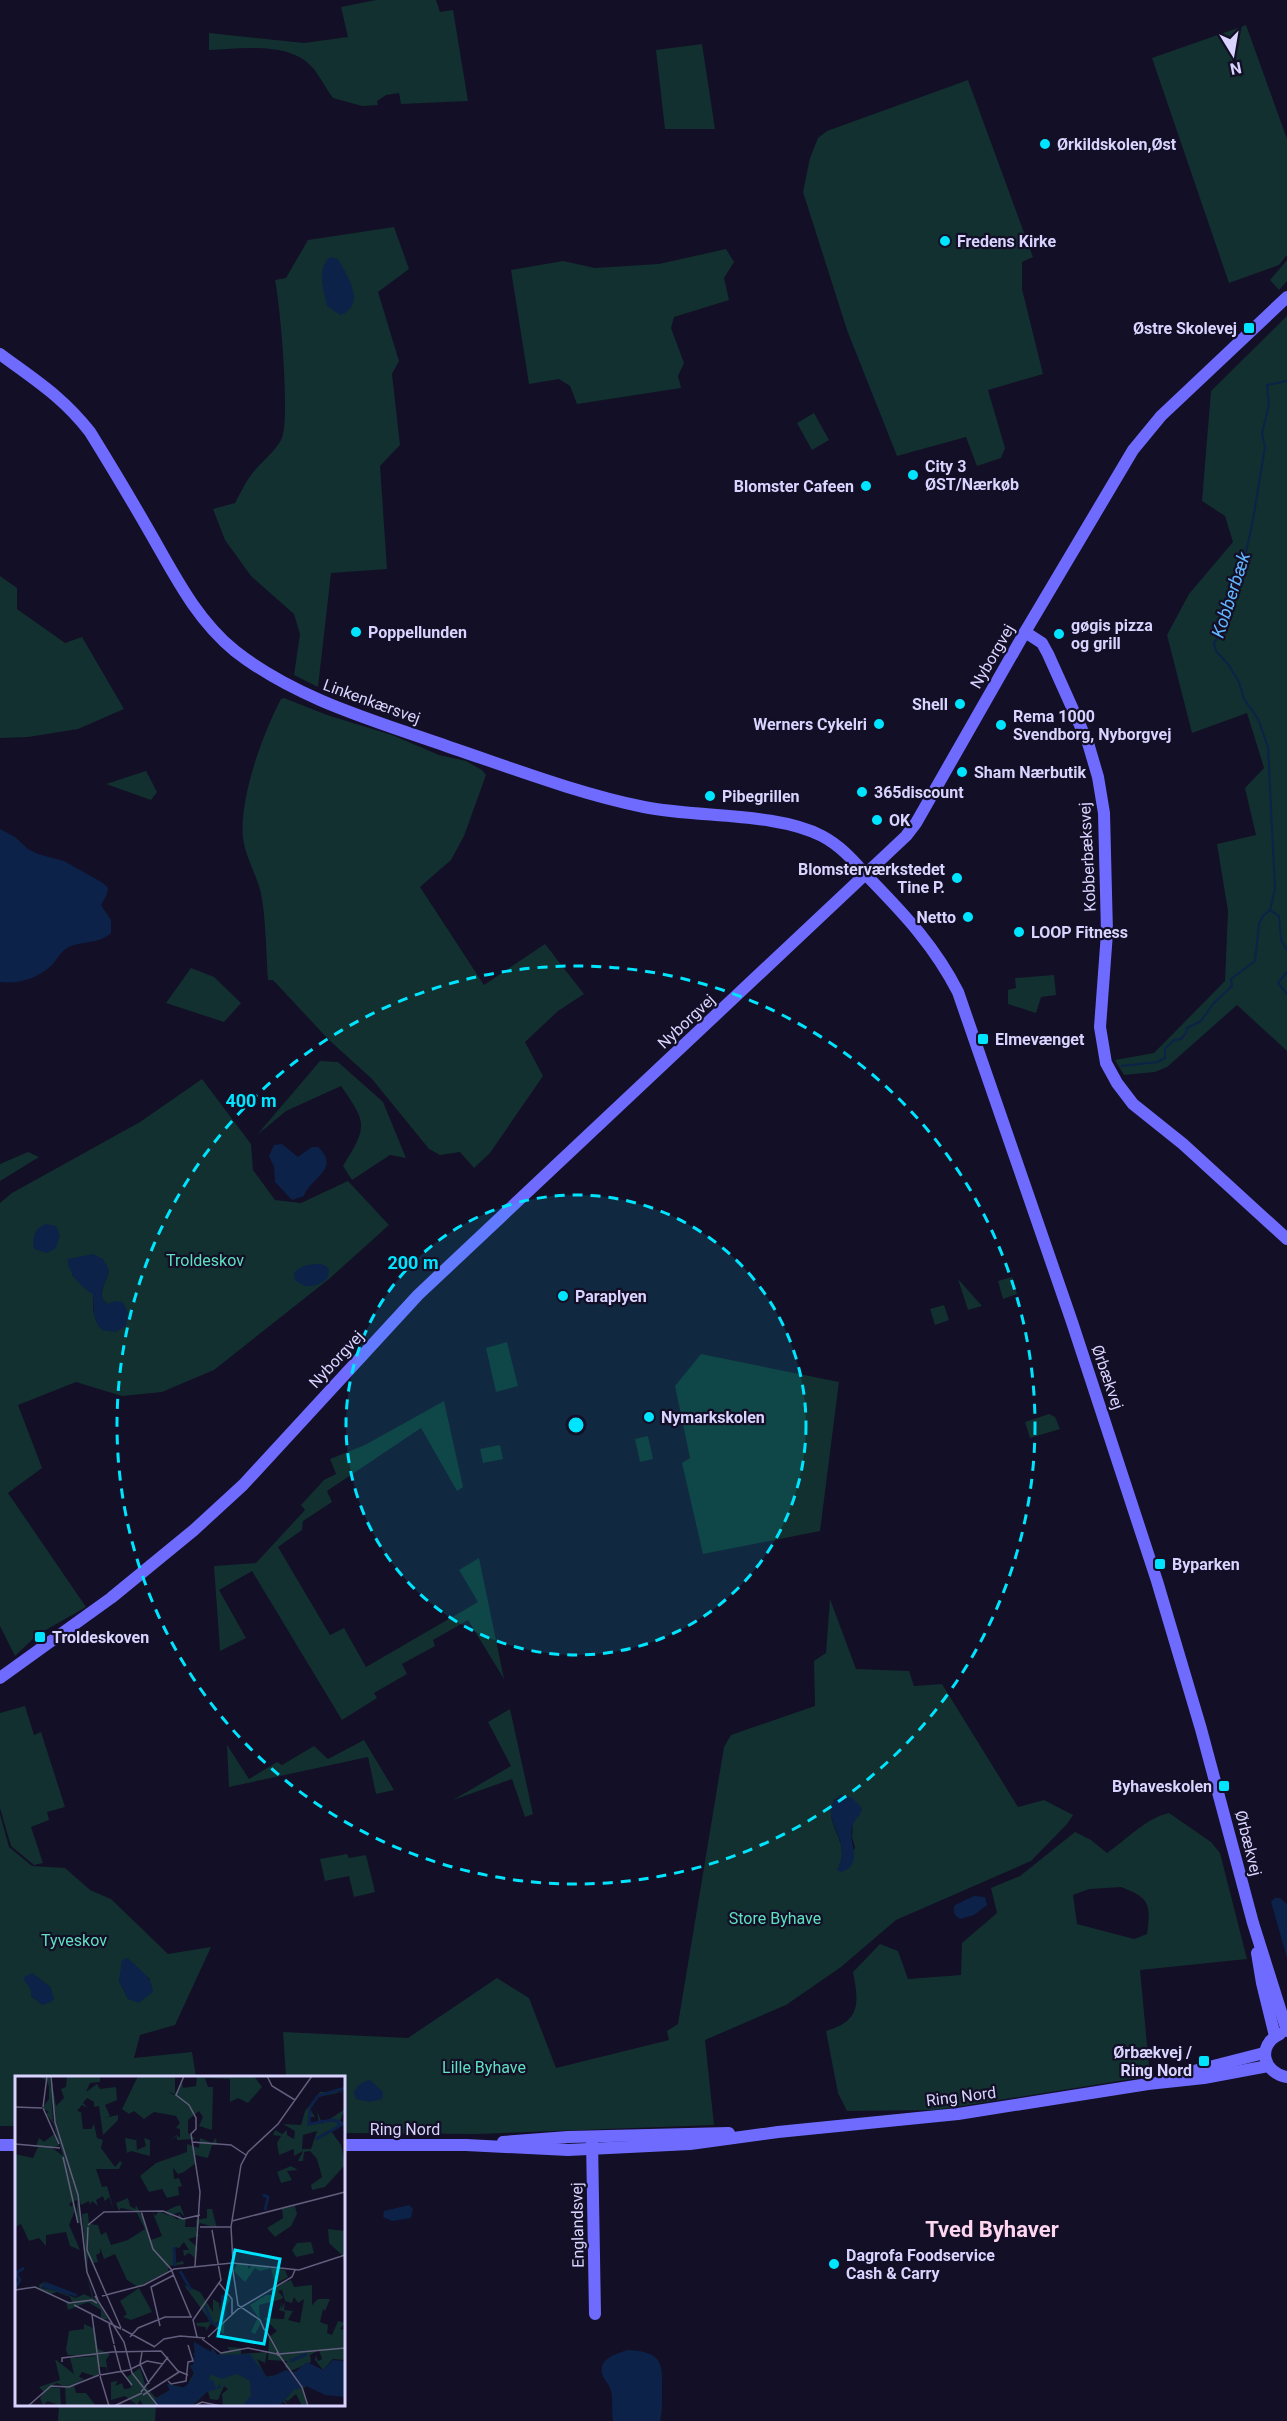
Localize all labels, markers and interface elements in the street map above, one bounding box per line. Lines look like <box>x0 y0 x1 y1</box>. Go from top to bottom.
north arrow <box>1203 24 1263 84</box>
text: N <box>1228 58 1243 79</box>
place label: Ørkildskolen,Øst <box>1057 135 1177 154</box>
marker: Ørkildskolen,Øst <box>1038 137 1052 151</box>
place label: Fredens Kirke <box>957 232 1056 251</box>
marker: Fredens Kirke <box>938 234 952 248</box>
place label: Østre Skolevej <box>1133 319 1237 338</box>
marker: Østre Skolevej <box>1242 321 1256 335</box>
place label: City 3 ØST/Nærkøb <box>925 457 1019 494</box>
marker: City 3 ØST/Nærkøb <box>906 468 920 482</box>
place label: Blomster Cafeen <box>734 477 854 496</box>
marker: Blomster Cafeen <box>859 479 873 493</box>
water label: Kobberbæk <box>1207 548 1255 640</box>
place label: gøgis pizza og grill <box>1071 616 1153 653</box>
street label: Nyborgvej <box>966 621 1018 692</box>
place label: Poppellunden <box>368 623 467 642</box>
marker: Poppellunden <box>349 625 363 639</box>
marker: gøgis pizza og grill <box>1052 627 1066 641</box>
street label: Linkenkærsvej <box>321 675 423 728</box>
place label: Shell <box>912 695 948 714</box>
marker: Shell <box>953 697 967 711</box>
place label: Rema 1000 Svendborg, Nyborgvej <box>1013 707 1171 744</box>
place label: Werners Cykelri <box>753 715 867 734</box>
marker: Werners Cykelri <box>872 717 886 731</box>
marker: Rema 1000 Svendborg, Nyborgvej <box>994 718 1008 732</box>
place label: Sham Nærbutik <box>974 763 1086 782</box>
marker: Sham Nærbutik <box>955 765 969 779</box>
place label: 365discount <box>874 783 964 802</box>
marker: 365discount <box>855 785 869 799</box>
place label: Pibegrillen <box>722 787 800 806</box>
marker: Pibegrillen <box>703 789 717 803</box>
street label: Kobberbæksvej <box>1075 802 1100 912</box>
place label: OK <box>889 811 911 830</box>
marker: OK <box>870 813 884 827</box>
place label: Blomsterværkstedet Tine P. <box>798 860 946 897</box>
marker: Blomsterværkstedet Tine P. <box>950 871 964 885</box>
place label: Netto <box>916 908 956 927</box>
marker: Netto <box>961 910 975 924</box>
place label: LOOP Fitness <box>1031 923 1128 942</box>
marker: LOOP Fitness <box>1012 925 1026 939</box>
street label: Nyborgvej <box>654 990 719 1053</box>
place label: Elmevænget <box>995 1030 1085 1049</box>
marker: Elmevænget <box>976 1032 990 1046</box>
text: 400 m <box>225 1090 277 1111</box>
park label: Troldeskov <box>166 1251 244 1270</box>
text: 200 m <box>387 1252 439 1273</box>
place label: Paraplyen <box>575 1287 647 1306</box>
marker: Paraplyen <box>556 1289 570 1303</box>
street label: Nyborgvej <box>305 1327 368 1392</box>
street label: Ørbækvej <box>1088 1342 1127 1412</box>
place label: Nymarkskolen <box>661 1408 765 1427</box>
marker: Nymarkskolen <box>642 1410 656 1424</box>
centre of rings <box>566 1415 586 1435</box>
place label: Byparken <box>1172 1555 1240 1574</box>
marker: Byparken <box>1153 1557 1167 1571</box>
place label: Troldeskoven <box>52 1628 149 1647</box>
marker: Troldeskoven <box>33 1630 47 1644</box>
place label: Byhaveskolen <box>1112 1777 1212 1796</box>
marker: Byhaveskolen <box>1217 1779 1231 1793</box>
street label: Ørbækvej <box>1231 1808 1266 1878</box>
park label: Store Byhave <box>729 1909 821 1928</box>
park label: Tyveskov <box>41 1931 107 1950</box>
place label: Ørbækvej / Ring Nord <box>1113 2043 1192 2080</box>
marker: Ørbækvej / Ring Nord <box>1197 2054 1211 2068</box>
park label: Lille Byhave <box>442 2058 526 2077</box>
inset map <box>15 2076 345 2406</box>
street label: Ring Nord <box>925 2083 997 2110</box>
street label: Ring Nord <box>370 2120 440 2139</box>
street label: Englandsvej <box>567 2182 588 2268</box>
district label: Tved Byhaver <box>925 2217 1059 2242</box>
place label: Dagrofa Foodservice Cash & Carry <box>846 2246 995 2283</box>
marker: Dagrofa Foodservice Cash & Carry <box>827 2257 841 2271</box>

